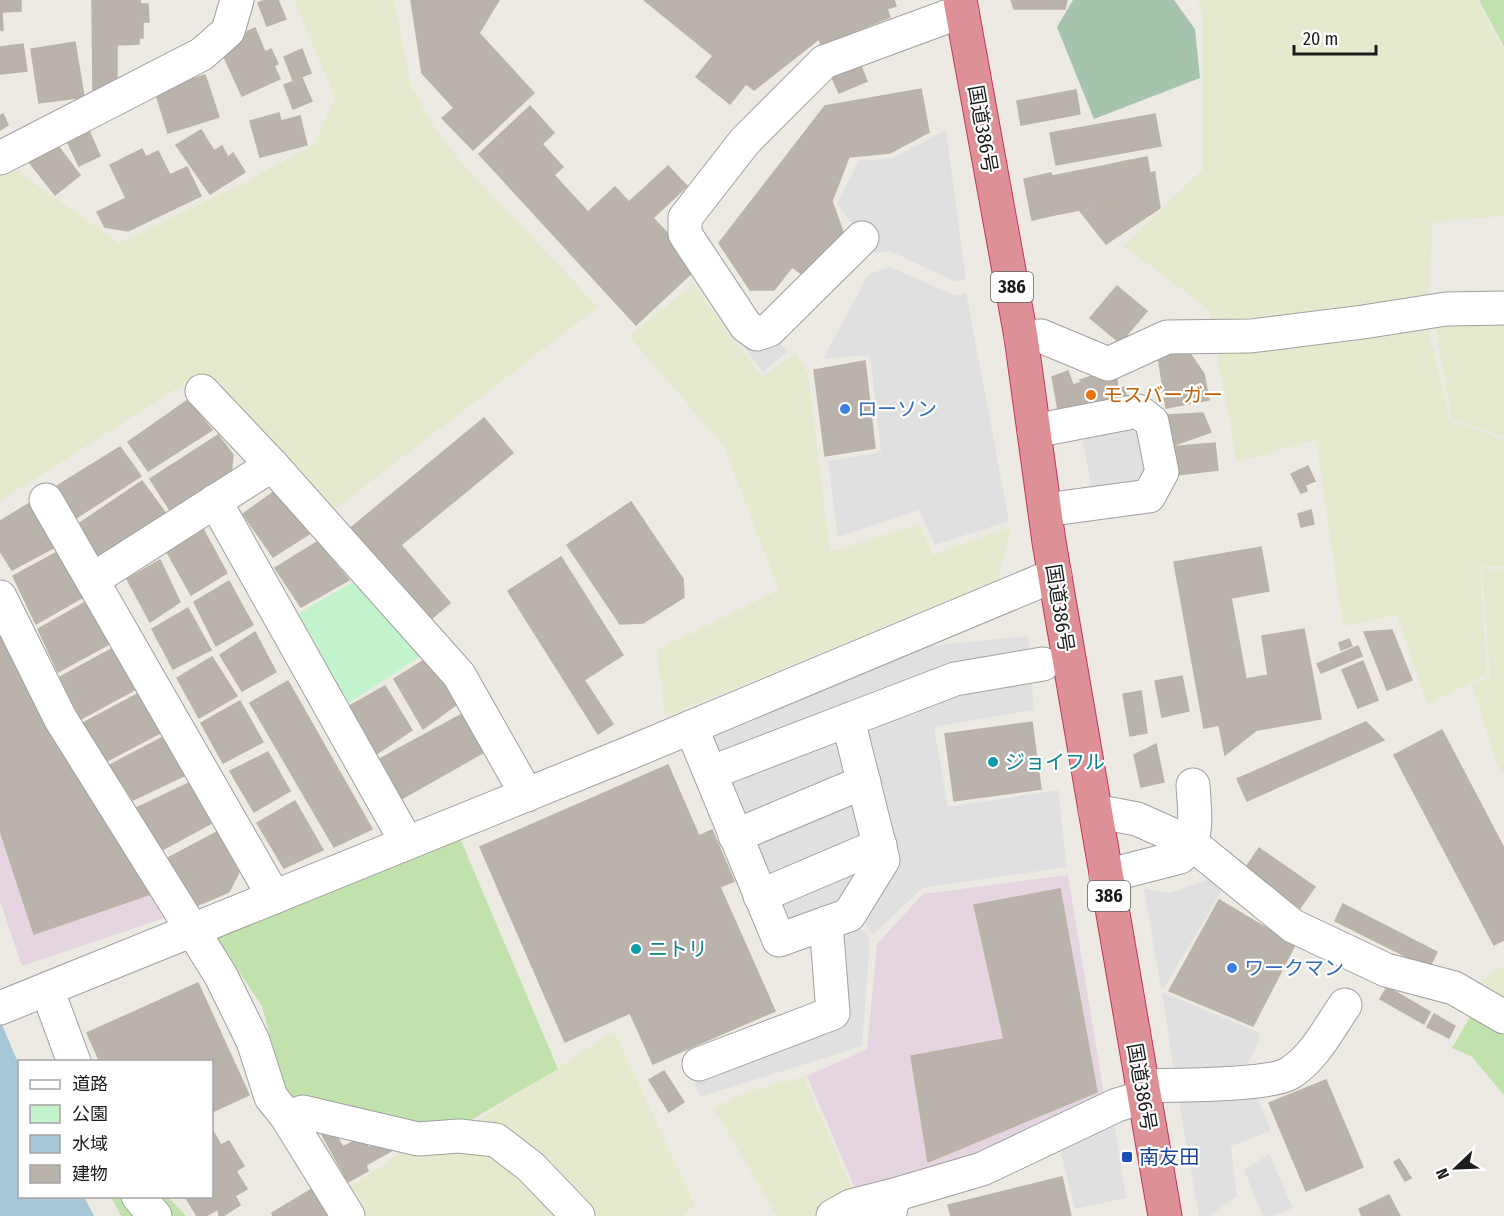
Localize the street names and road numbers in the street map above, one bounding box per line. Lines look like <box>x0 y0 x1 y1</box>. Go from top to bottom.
street label: 国道386号 <box>963 83 1003 175</box>
road number: 386 <box>991 272 1033 302</box>
street label: 国道386号 <box>1041 562 1079 654</box>
road number: 386 <box>1088 881 1130 911</box>
street label: 国道386号 <box>1122 1041 1162 1133</box>

